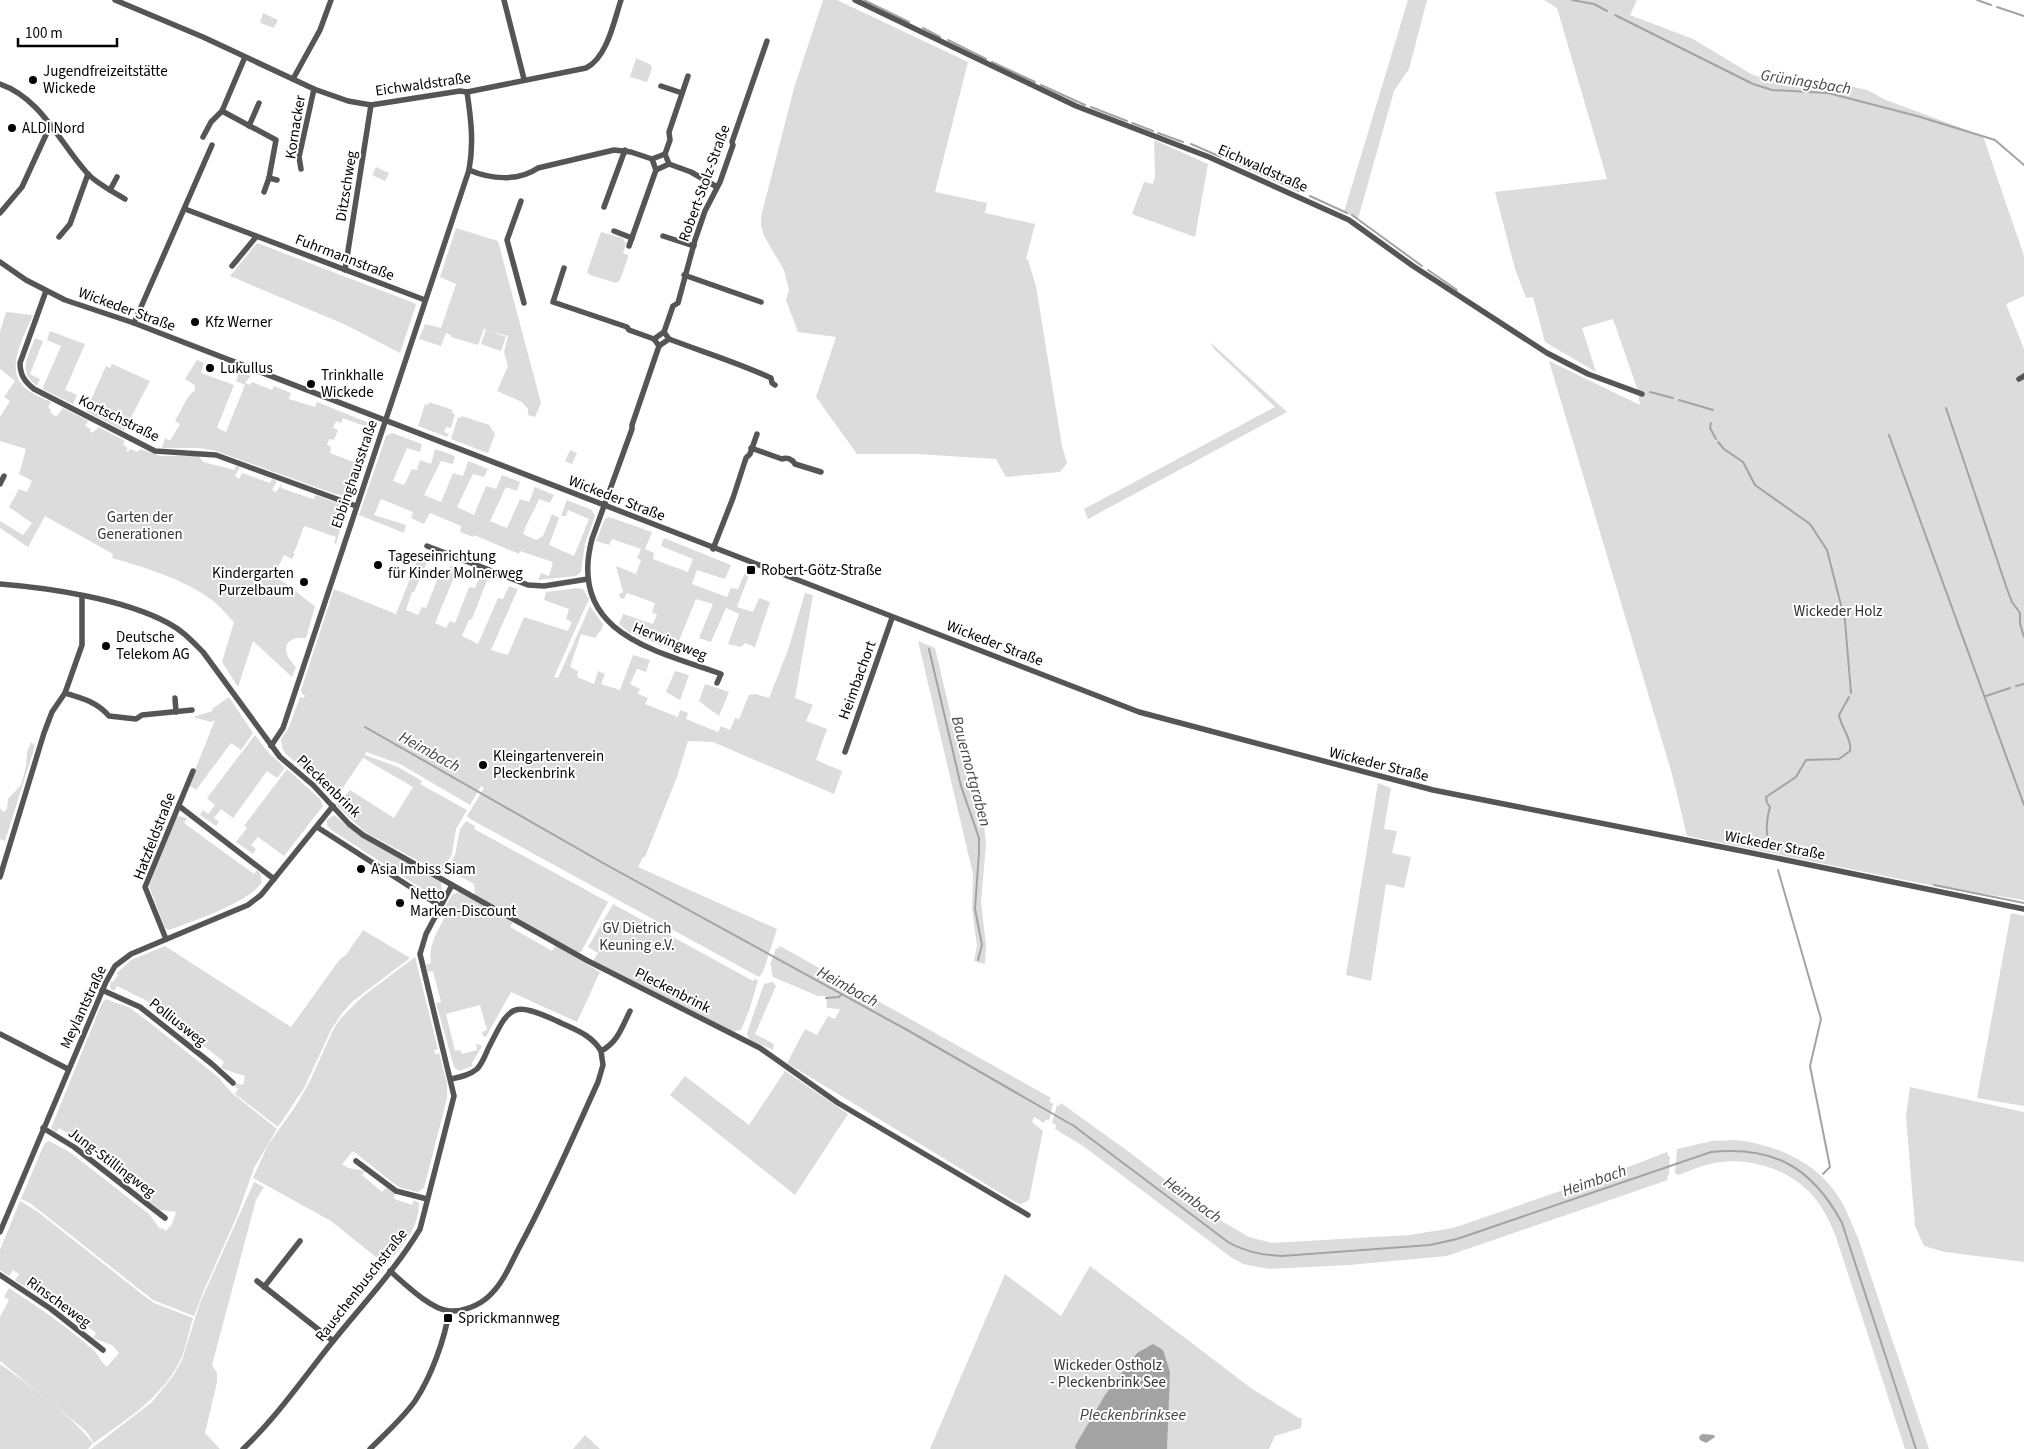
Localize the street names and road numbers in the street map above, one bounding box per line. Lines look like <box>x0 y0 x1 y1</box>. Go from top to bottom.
street label: Eichwaldstraße <box>374 67 472 102</box>
street label: Kornacker <box>280 93 311 160</box>
street label: Robert-Stolz-Straße <box>674 122 735 244</box>
street label: Eichwaldstraße <box>1214 139 1311 198</box>
street label: Ditzschweg <box>331 149 363 223</box>
street label: Fuhrmannstraße <box>292 229 397 286</box>
street label: Wickeder Straße <box>75 282 178 337</box>
street label: Kortschstraße <box>75 390 163 447</box>
street label: Ebbinghausstraße <box>326 417 383 531</box>
street label: Wickeder Straße <box>565 470 668 527</box>
street label: Wickeder Straße <box>943 615 1046 672</box>
street label: Herwingweg <box>629 617 711 666</box>
street label: Heimbachort <box>834 638 881 722</box>
street label: Wickeder Straße <box>1327 742 1431 787</box>
street label: Pleckenbrink <box>292 750 366 823</box>
street label: Hatzfeldstraße <box>128 789 181 883</box>
street label: Wickeder Straße <box>1723 825 1827 866</box>
street label: Meylantstraße <box>55 962 112 1052</box>
street label: Pleckenbrink <box>631 962 715 1019</box>
street label: Polliusweg <box>145 993 211 1052</box>
street label: Jung-Stillingweg <box>64 1123 160 1203</box>
street label: Rauschenbuschstraße <box>311 1224 412 1346</box>
street label: Rinscheweg <box>22 1272 95 1333</box>

